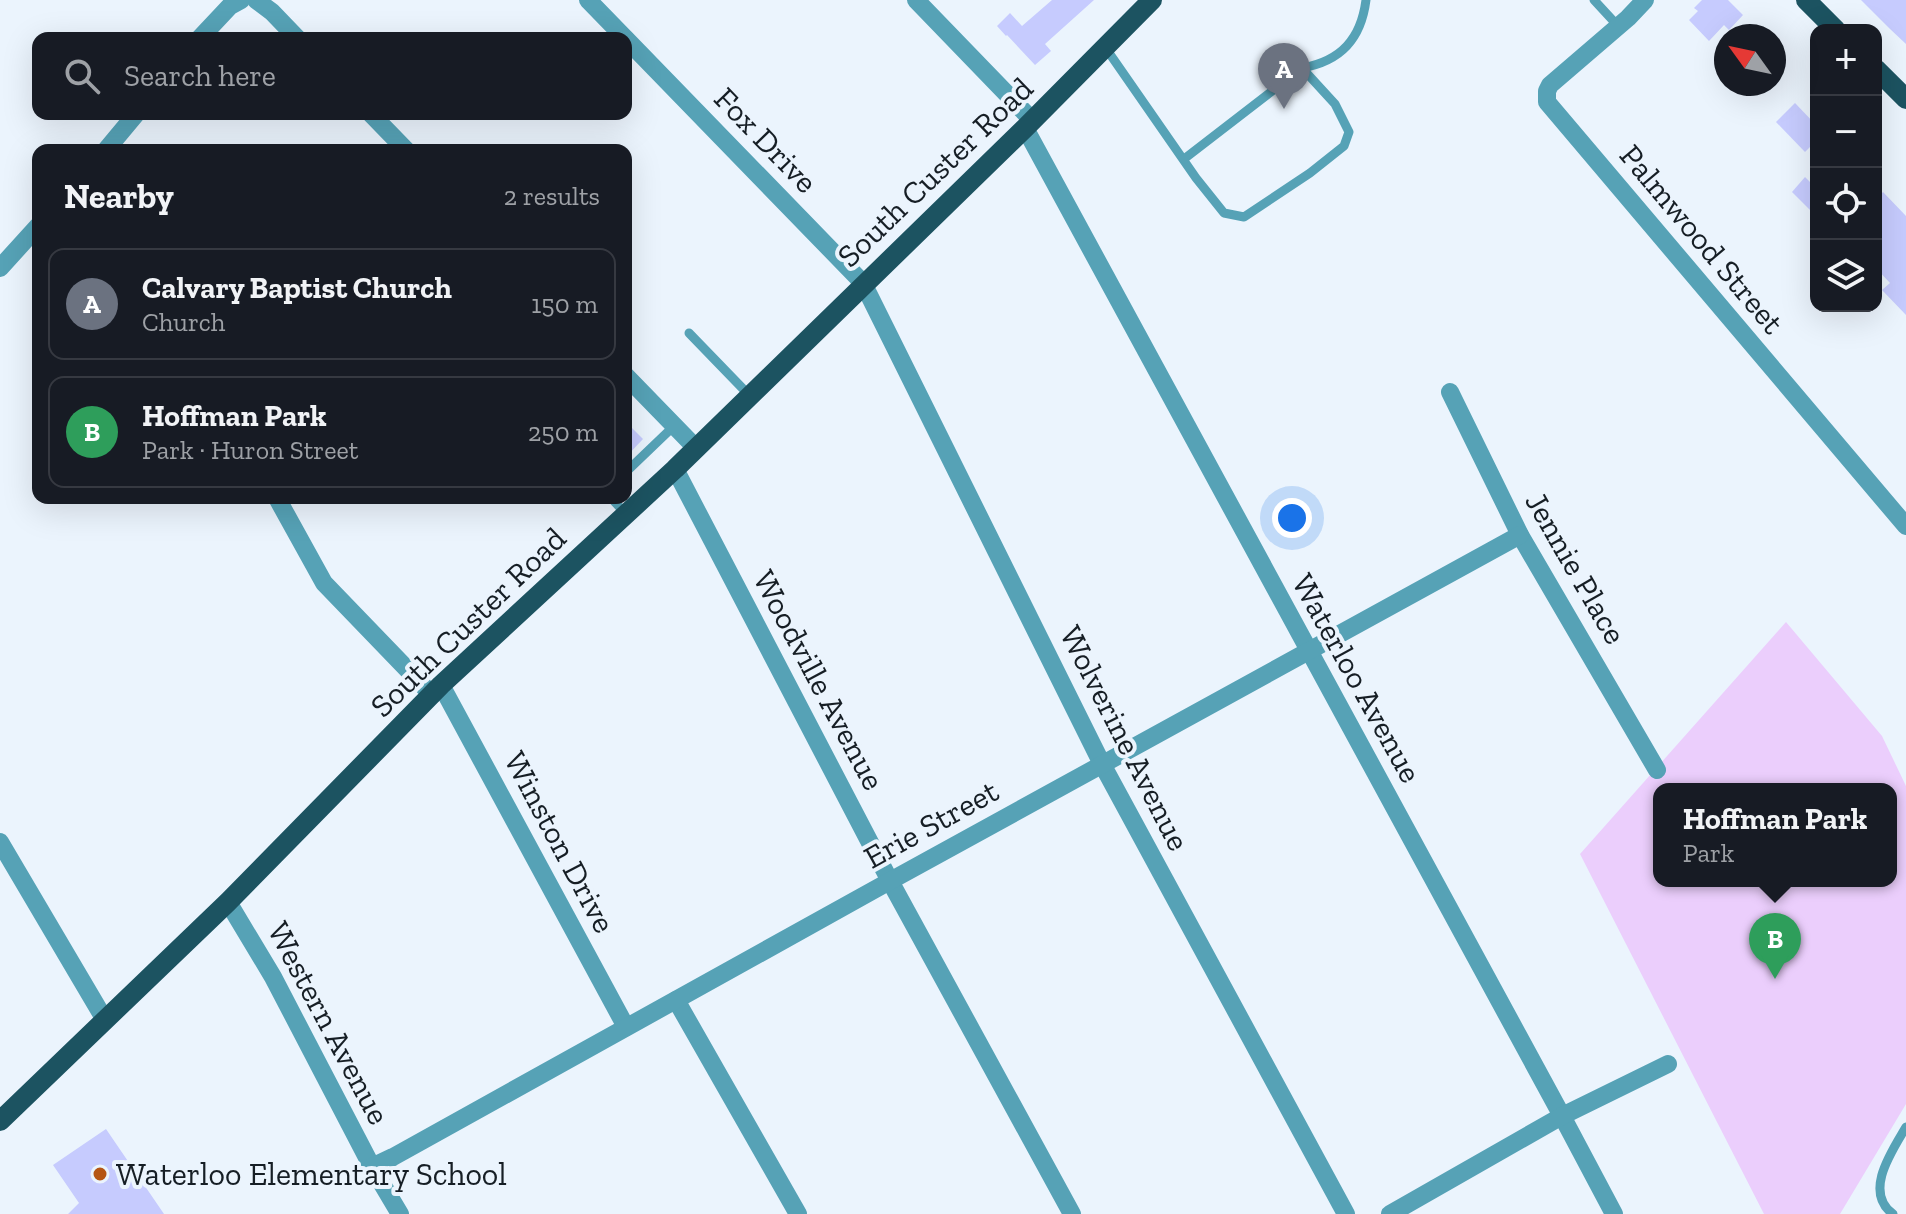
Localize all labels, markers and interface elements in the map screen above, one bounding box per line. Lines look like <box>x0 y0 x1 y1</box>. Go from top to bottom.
north arrow <box>1714 24 1786 96</box>
map controls <box>1810 24 1882 312</box>
button: + <box>1810 24 1882 96</box>
search box <box>32 32 632 120</box>
pin: A <box>1258 43 1310 109</box>
icon: search <box>60 54 104 98</box>
text: Search here <box>124 58 276 94</box>
street label: South Custer Road <box>829 69 1041 275</box>
street label: Fox Drive <box>706 79 826 201</box>
button: − <box>1810 96 1882 168</box>
street label: Palmwood Street <box>1612 137 1792 341</box>
button: locate <box>1810 168 1882 240</box>
text: Nearby <box>64 176 174 217</box>
text: 2 results <box>504 180 600 212</box>
button: layers <box>1810 240 1882 312</box>
text: Calvary Baptist Church <box>142 270 452 306</box>
text: A <box>83 288 101 320</box>
text: 150 m <box>531 288 598 320</box>
text: Church <box>142 306 225 338</box>
text: Hoffman Park <box>142 398 327 434</box>
text: B <box>84 416 100 448</box>
text: 250 m <box>528 416 598 448</box>
text: Park · Huron Street <box>142 434 358 466</box>
street label: Jennie Place <box>1517 485 1635 651</box>
your location <box>1272 498 1312 538</box>
street label: South Custer Road <box>362 519 574 725</box>
street label: Woodville Avenue <box>745 564 893 796</box>
street label: Waterloo Avenue <box>1284 567 1430 789</box>
street label: Wolverine Avenue <box>1052 619 1198 857</box>
street label: Winston Drive <box>496 745 624 939</box>
street label: Erie Street <box>857 771 1005 876</box>
popup <box>1653 783 1897 887</box>
text: Hoffman Park <box>1683 801 1867 837</box>
text: Park <box>1683 837 1734 869</box>
pin: B <box>1749 913 1801 979</box>
street label: Western Avenue <box>260 915 398 1131</box>
place label: Waterloo Elementary School <box>116 1155 507 1193</box>
marker: Waterloo Elementary School <box>91 1165 109 1183</box>

